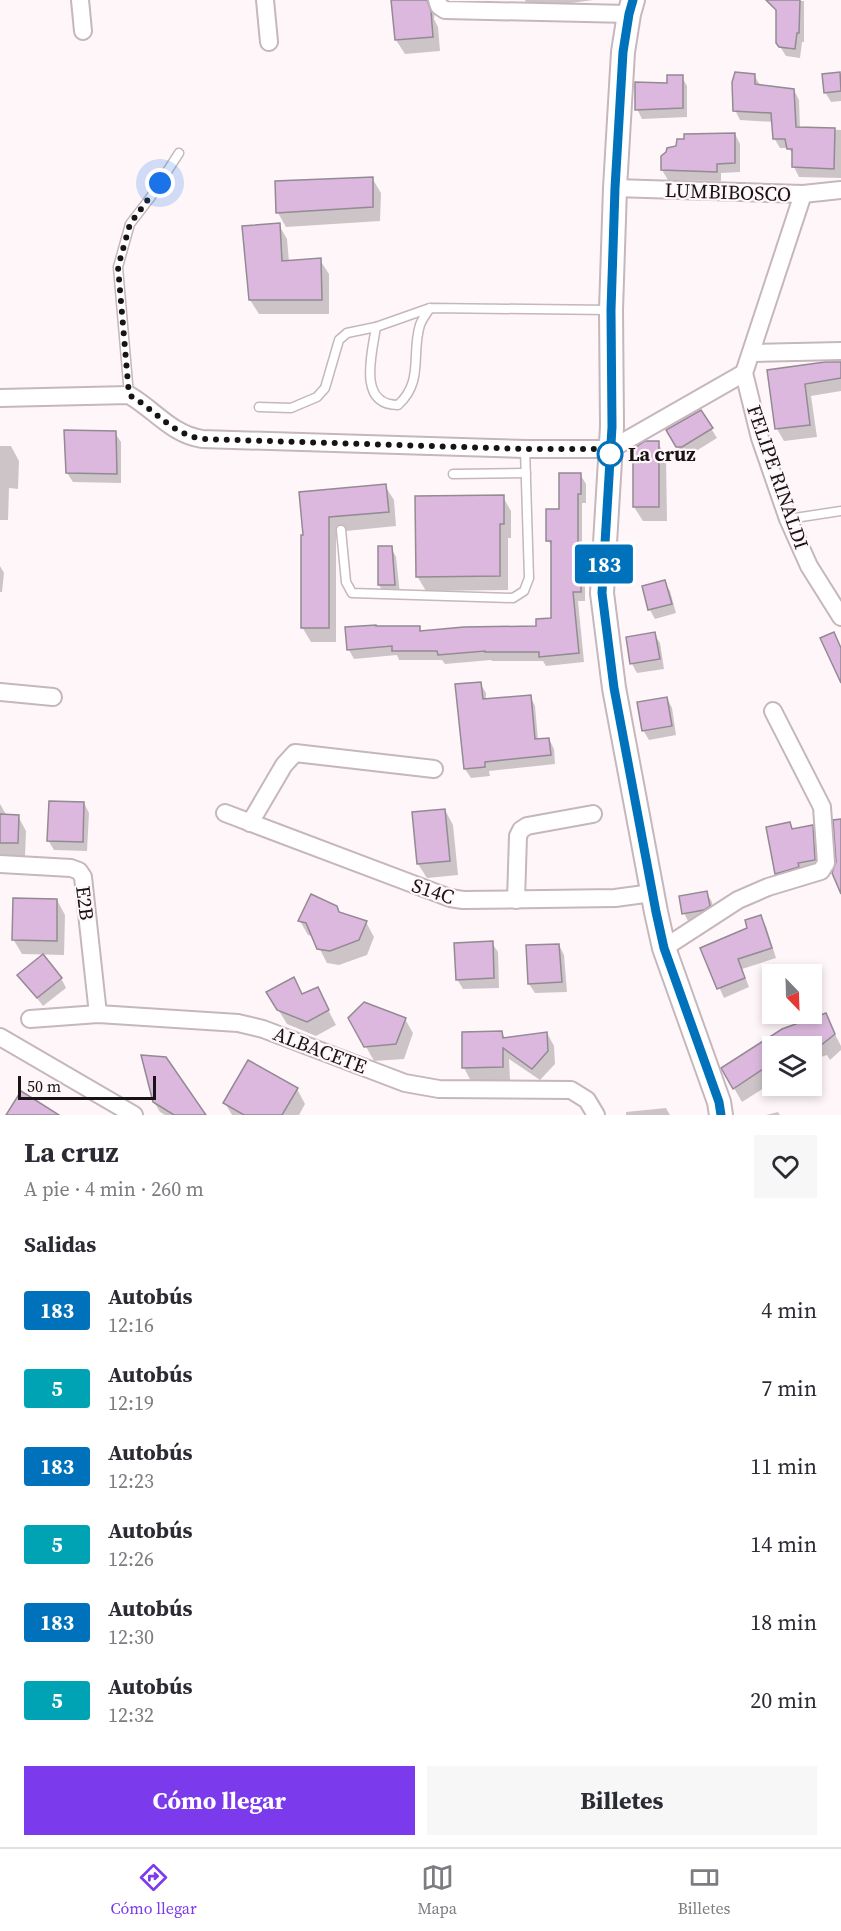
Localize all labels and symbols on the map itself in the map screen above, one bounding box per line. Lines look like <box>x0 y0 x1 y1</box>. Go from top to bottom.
your location <box>145 168 175 198</box>
street label: LUMBIBOSCO <box>664 176 792 208</box>
street label: FELIPE RINALDI <box>740 401 816 553</box>
place label: La cruz <box>628 440 695 468</box>
marker: La cruz <box>597 441 623 467</box>
line badge: 183 <box>570 544 638 584</box>
street label: S14C <box>408 871 458 911</box>
street label: E2B <box>69 884 101 922</box>
north arrow <box>762 964 822 1024</box>
street label: ALBACETE <box>269 1019 371 1081</box>
scale bar <box>18 1073 156 1100</box>

